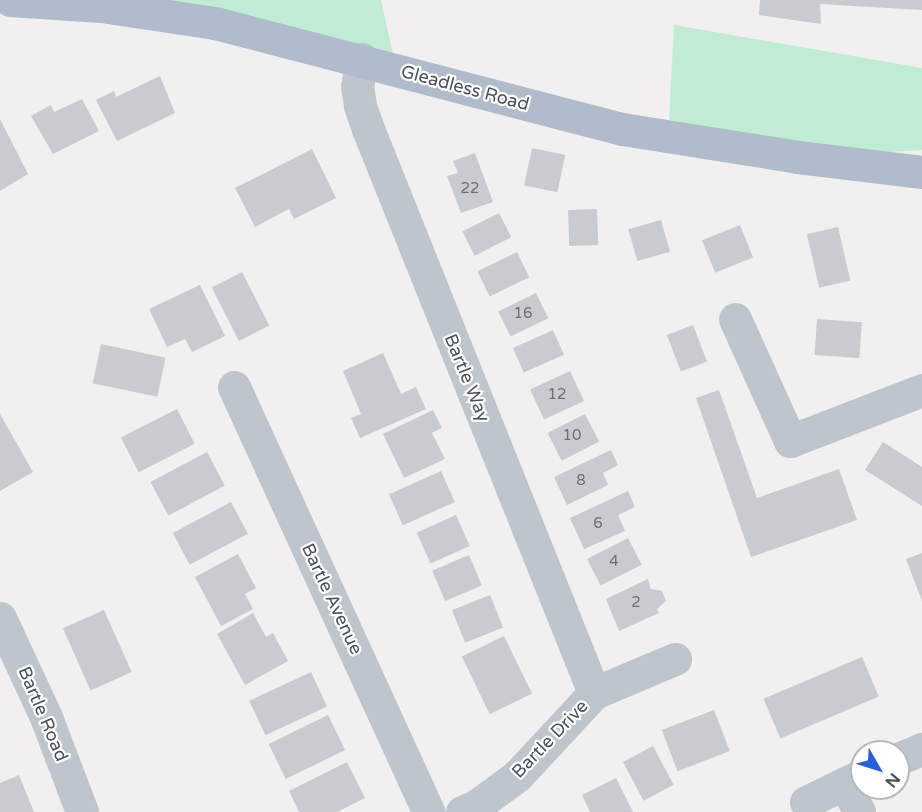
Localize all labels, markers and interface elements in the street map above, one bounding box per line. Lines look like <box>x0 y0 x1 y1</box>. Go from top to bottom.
street label: Gleadless Road <box>399 61 531 115</box>
house number: 22 <box>461 180 479 198</box>
house number: 16 <box>514 305 532 323</box>
street label: Bartle Way <box>440 331 494 425</box>
house number: 12 <box>548 386 566 404</box>
house number: 10 <box>563 427 581 445</box>
house number: 8 <box>576 472 586 490</box>
house number: 6 <box>593 515 603 533</box>
street label: Bartle Avenue <box>297 540 367 658</box>
house number: 4 <box>609 553 619 571</box>
house number: 2 <box>631 594 641 612</box>
street label: Bartle Road <box>13 663 73 765</box>
street label: Bartle Drive <box>507 696 593 782</box>
north arrow <box>850 740 910 800</box>
text: N <box>881 769 904 791</box>

